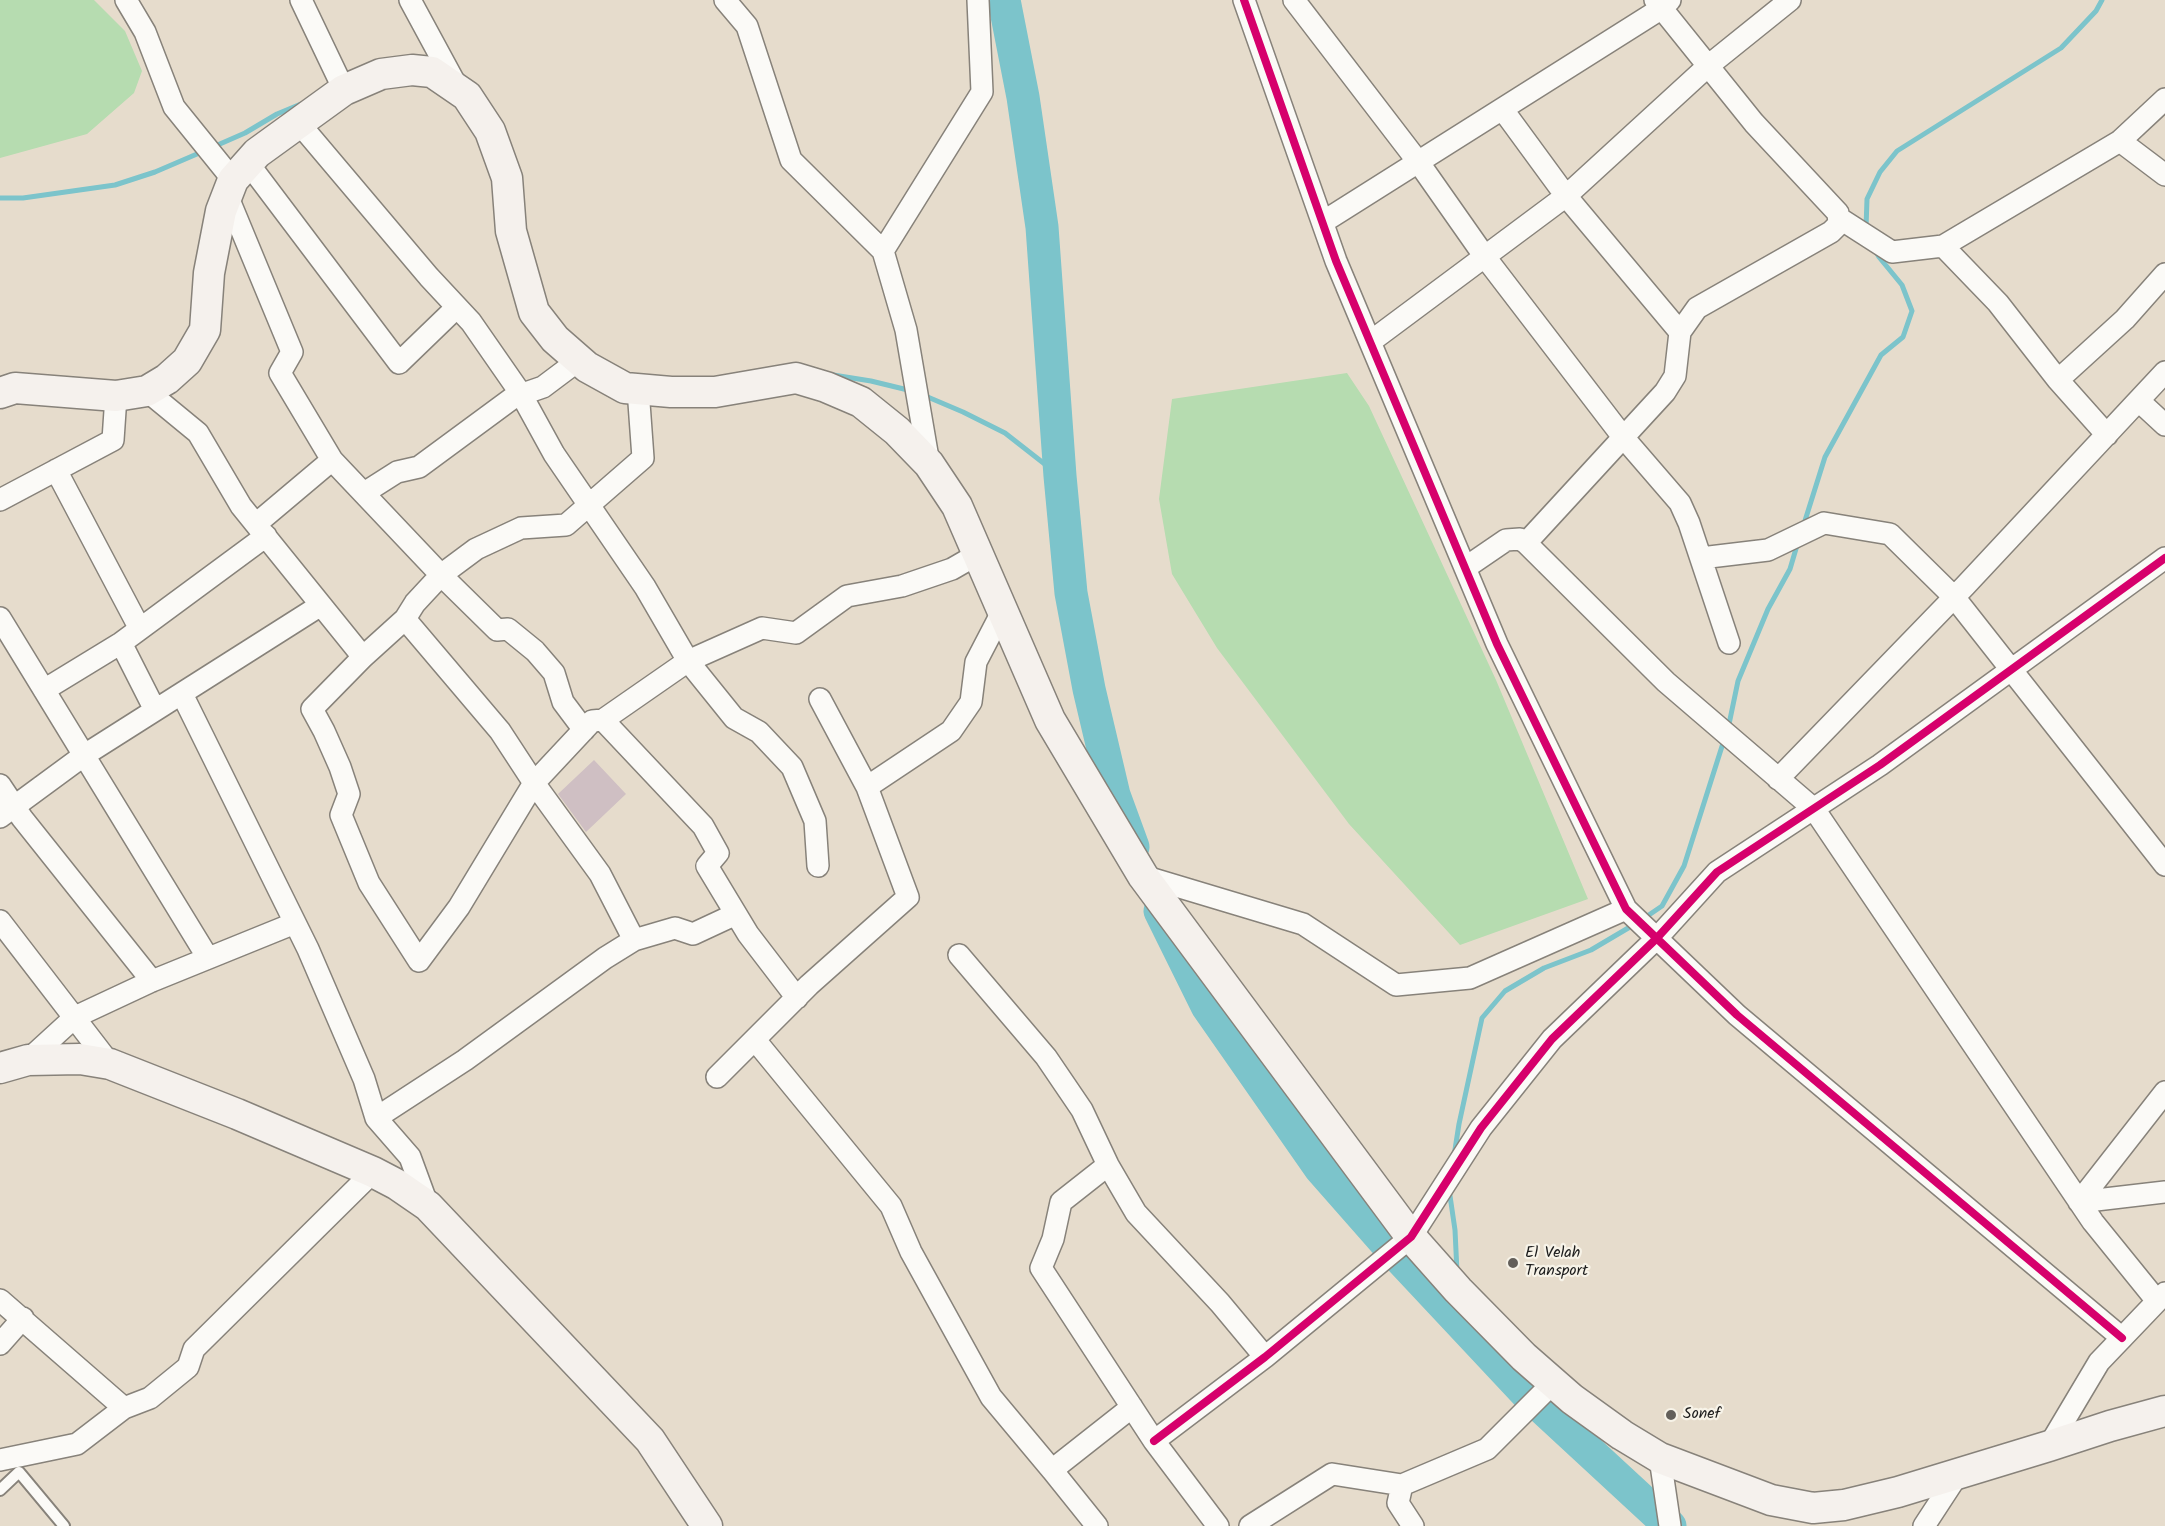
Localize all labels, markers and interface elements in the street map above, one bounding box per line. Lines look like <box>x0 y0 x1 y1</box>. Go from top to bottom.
place label: El Velah Transport <box>1525 1244 1588 1282</box>
marker: El Velah Transport <box>1506 1256 1520 1270</box>
place label: Sonef <box>1683 1405 1720 1425</box>
marker: Sonef <box>1664 1408 1678 1422</box>

